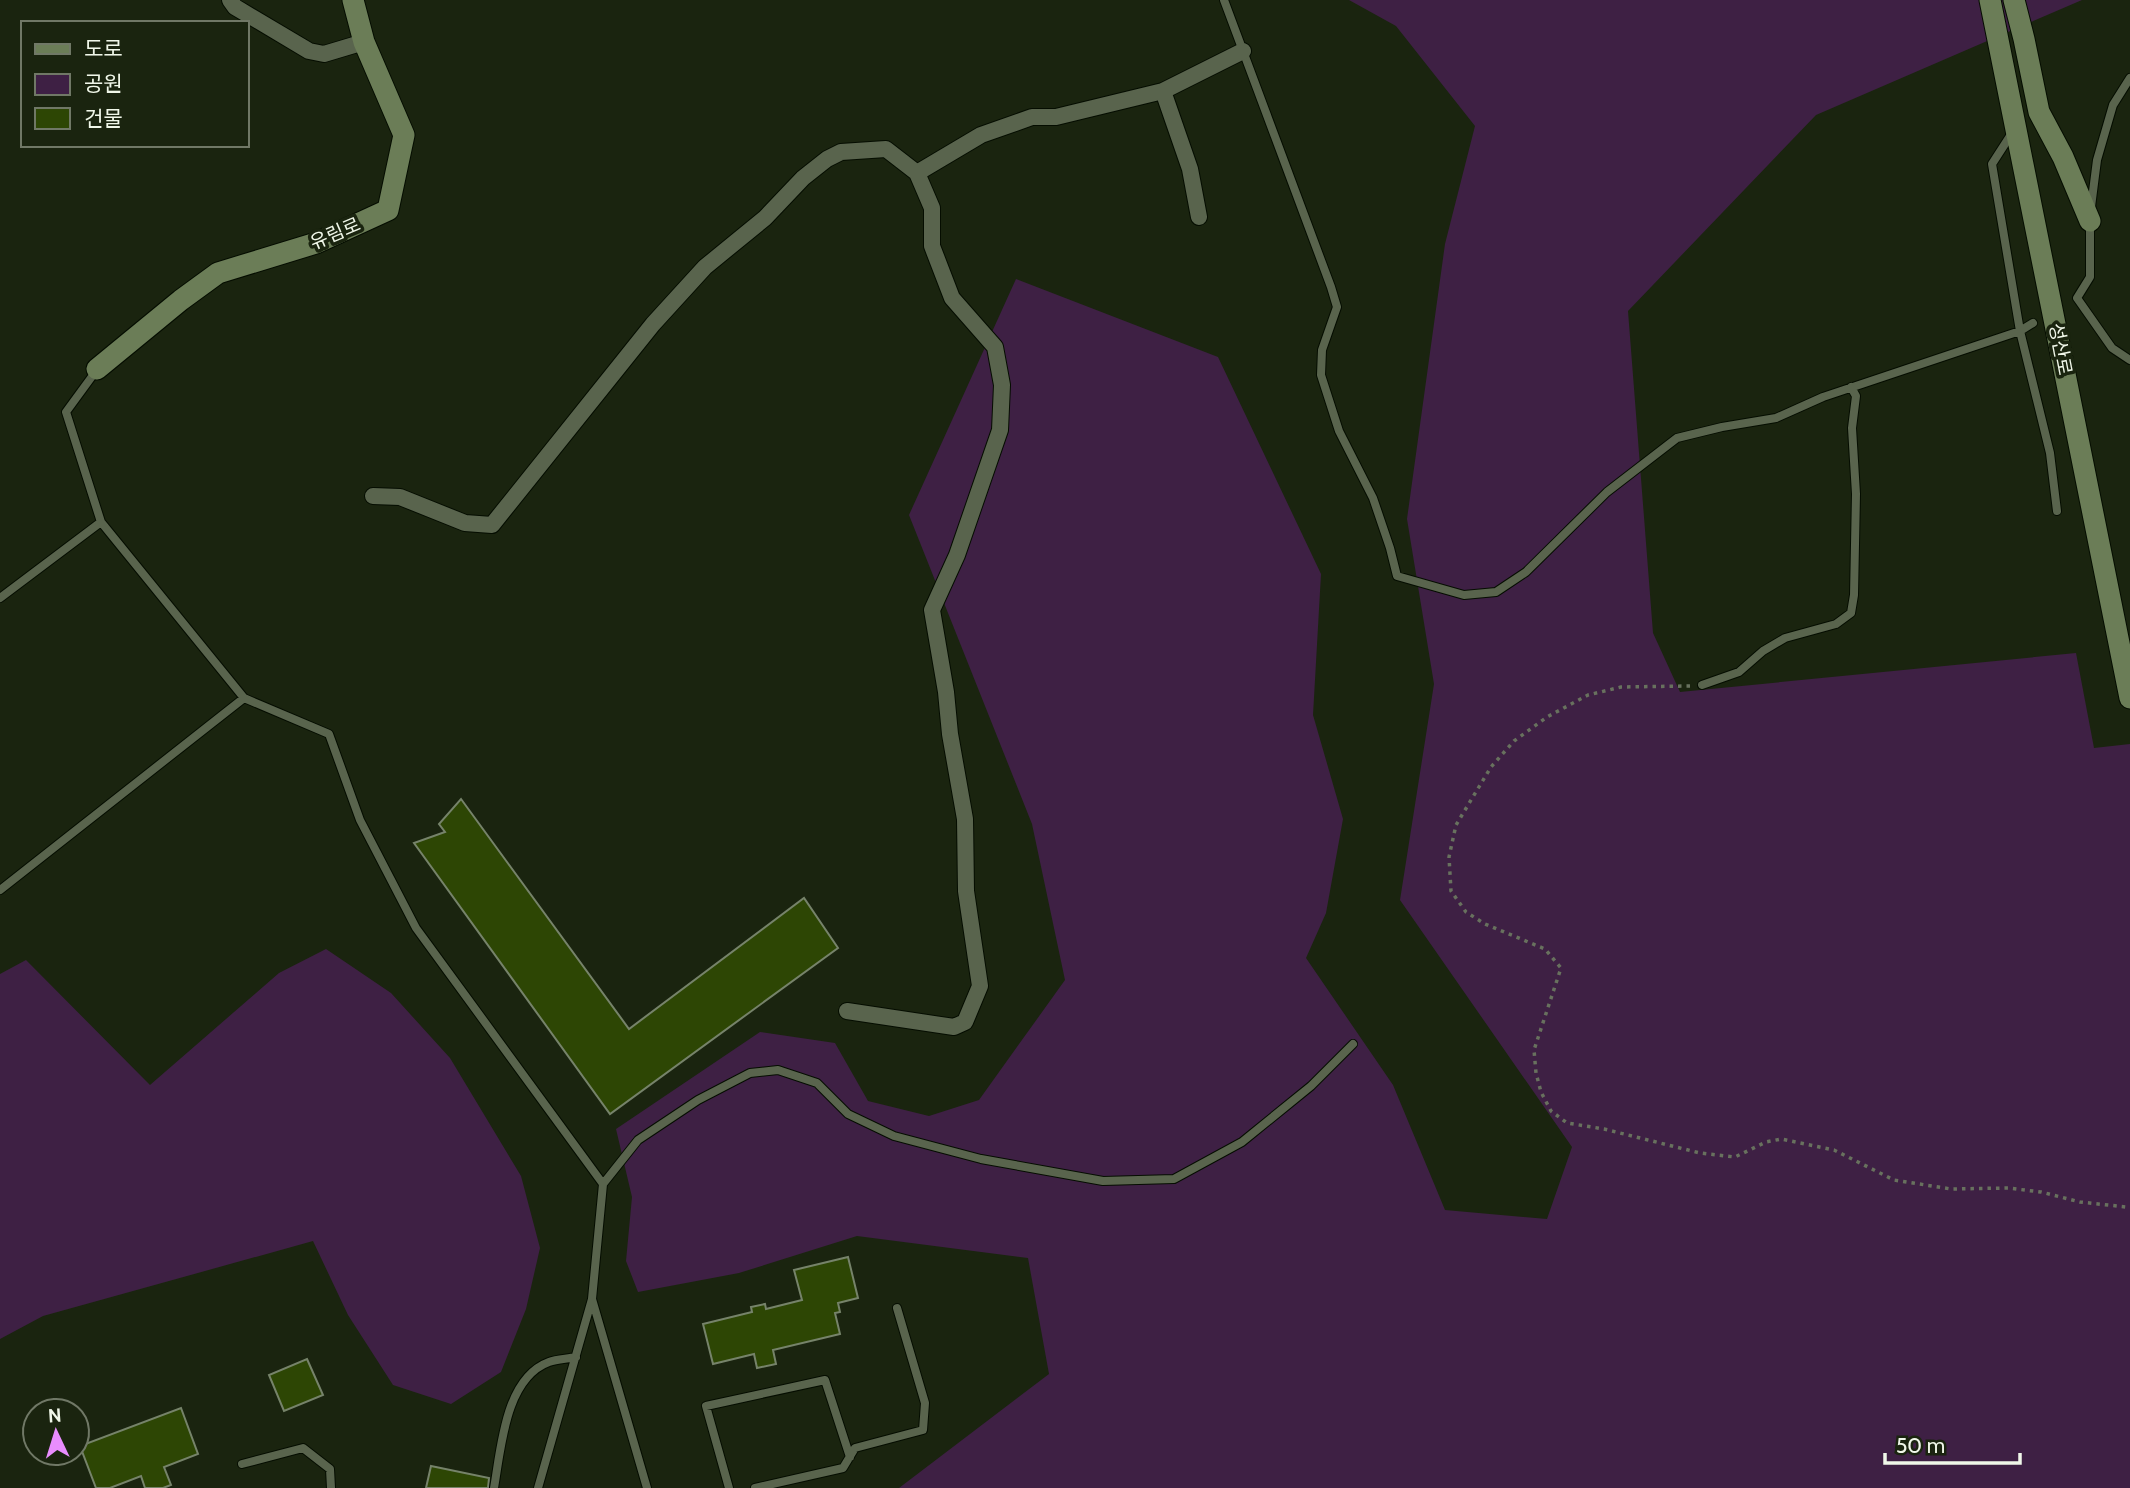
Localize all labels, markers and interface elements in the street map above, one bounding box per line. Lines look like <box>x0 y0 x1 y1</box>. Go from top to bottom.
legend <box>21 21 248 147</box>
text: 도로 <box>84 36 123 61</box>
text: 공원 <box>84 71 123 96</box>
text: 건물 <box>84 106 123 131</box>
street label: 유림로 <box>307 213 364 254</box>
street label: 성산로 <box>2044 321 2077 377</box>
north arrow <box>21 1397 91 1467</box>
text: N <box>47 1404 62 1427</box>
scale bar <box>1885 1422 2020 1466</box>
text: 50 m <box>1896 1433 1945 1458</box>

